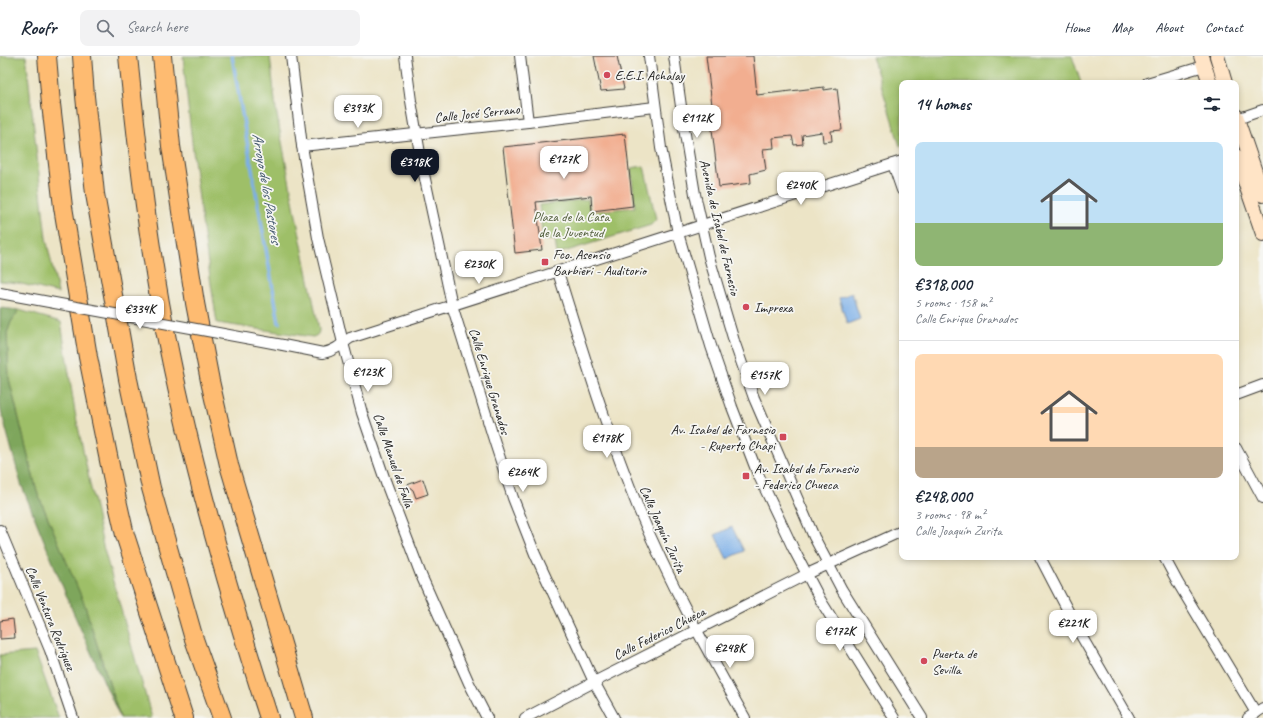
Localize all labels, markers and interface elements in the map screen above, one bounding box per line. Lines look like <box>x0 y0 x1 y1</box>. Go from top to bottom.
search box <box>80 10 360 46</box>
text: Roofr <box>20 16 56 40</box>
icon: search <box>94 17 116 39</box>
text: Search here <box>126 18 188 37</box>
text: Home <box>1064 19 1090 36</box>
text: Map <box>1112 19 1133 36</box>
text: About <box>1155 19 1183 36</box>
text: Contact <box>1205 19 1243 36</box>
place label: E.E.I. Achalay <box>615 67 686 84</box>
marker: E.E.I. Achalay <box>602 70 612 80</box>
icon: filters <box>1201 93 1223 115</box>
text: 14 homes <box>915 94 971 115</box>
pin: €393K <box>330 95 386 129</box>
text: €393K <box>343 100 373 116</box>
street label: Calle José Serrano <box>434 100 521 126</box>
pin: €112K <box>669 105 725 139</box>
text: €112K <box>682 110 712 126</box>
water label: Arroyo de los Pastores <box>247 132 286 247</box>
pin: €127K <box>536 146 592 180</box>
pin: €318K <box>387 149 443 183</box>
text: €127K <box>549 151 579 167</box>
text: €318K <box>400 154 430 170</box>
street label: Avenida de Isabel de Farnesio <box>696 158 744 299</box>
icon: home <box>1033 168 1105 240</box>
pin: €240K <box>773 172 829 206</box>
text: €240K <box>786 177 816 193</box>
park label: Plaza de la Casa de la Juventud <box>533 208 611 241</box>
place label: Fco. Asensio Barbieri - Auditorio <box>553 246 648 279</box>
pin: €230K <box>451 251 507 285</box>
text: €230K <box>464 256 494 272</box>
marker: Fco. Asensio Barbieri - Auditorio <box>540 257 550 267</box>
text: €318,000 <box>915 274 972 295</box>
text: 5 rooms · 158 m² <box>915 295 991 311</box>
pin: €334K <box>112 296 168 330</box>
place label: Imprexa <box>754 299 794 316</box>
text: €334K <box>125 301 155 317</box>
marker: Imprexa <box>741 302 751 312</box>
text: Calle Enrique Granados <box>915 311 1018 327</box>
street label: Calle Enrique Granados <box>465 326 514 438</box>
pin: €123K <box>340 359 396 393</box>
pin: €157K <box>737 362 793 396</box>
text: €123K <box>353 364 383 380</box>
text: €157K <box>750 367 780 383</box>
icon: home <box>1033 380 1105 452</box>
street label: Calle Manuel de Falla <box>369 411 418 511</box>
place label: Av. Isabel de Farnesio - Ruperto Chapi <box>671 421 777 454</box>
pin: €178K <box>579 425 635 459</box>
text: €178K <box>592 430 622 446</box>
marker: Av. Isabel de Farnesio - Ruperto Chapi <box>778 432 788 442</box>
pin: €264K <box>495 459 551 493</box>
place label: Av. Isabel de Farnesio - Federico Chueca <box>754 460 859 493</box>
text: €264K <box>508 464 538 480</box>
marker: Av. Isabel de Farnesio - Federico Chueca <box>741 471 751 481</box>
street label: Calle Joaquín Zurita <box>636 483 690 577</box>
text: €248,000 <box>915 486 972 507</box>
text: 3 rooms · 98 m² <box>915 507 985 523</box>
text: Calle Joaquín Zurita <box>915 523 1002 539</box>
street label: Calle Ventura Rodríguez <box>22 563 80 674</box>
street label: Calle Federico Chueca <box>610 602 709 664</box>
pin: €221K <box>1045 610 1101 644</box>
text: €221K <box>1058 615 1088 631</box>
pin: €172K <box>812 618 868 652</box>
text: €172K <box>825 623 855 639</box>
pin: €248K <box>702 635 758 669</box>
text: €248K <box>715 640 745 656</box>
place label: Puerta de Sevilla <box>932 645 978 678</box>
marker: Puerta de Sevilla <box>919 656 929 666</box>

